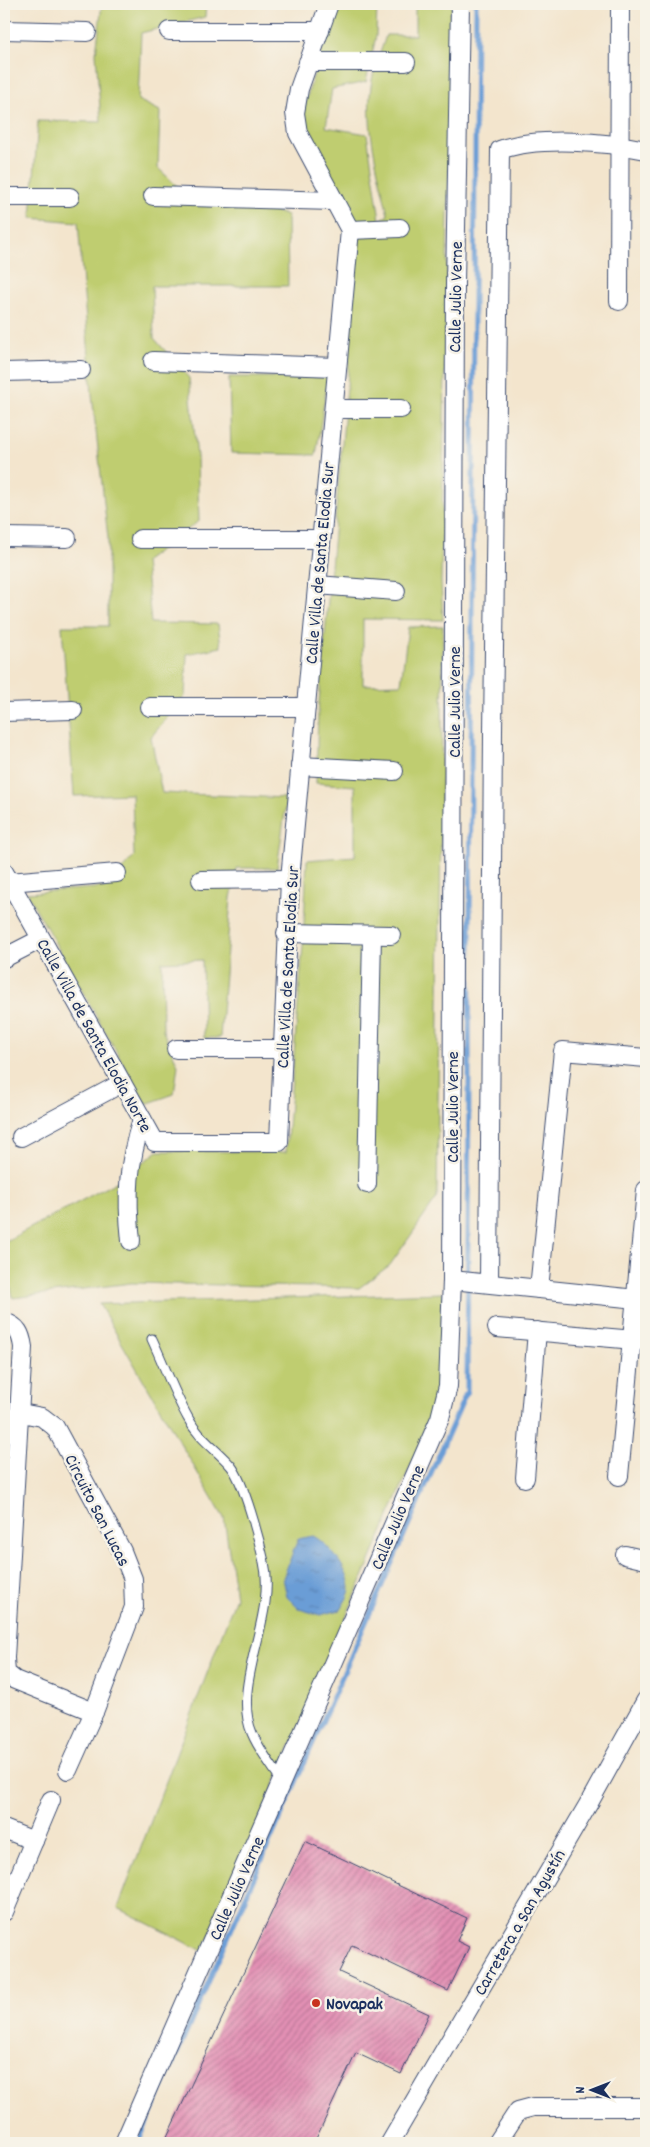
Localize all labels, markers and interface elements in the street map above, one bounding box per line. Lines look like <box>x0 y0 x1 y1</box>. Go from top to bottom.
street label: Calle Julio Verne <box>444 241 471 353</box>
street label: Calle Villa de Santa Elodia Sur <box>300 461 343 665</box>
street label: Calle Julio Verne <box>444 646 469 758</box>
street label: Calle Villa de Santa Elodia Sur <box>272 865 307 1069</box>
street label: Calle Villa de Santa Elodia Norte <box>29 935 157 1138</box>
street label: Calle Julio Verne <box>442 1051 467 1163</box>
street label: Circuito San Lucas <box>57 1451 135 1572</box>
street label: Calle Julio Verne <box>366 1462 433 1574</box>
street label: Calle Julio Verne <box>204 1833 272 1945</box>
street label: Carretera a San Agustín <box>469 1845 573 2001</box>
place label: Novapak <box>326 1993 384 2018</box>
marker: Novapak <box>310 1997 322 2009</box>
north arrow <box>568 2064 618 2114</box>
text: N <box>571 2086 591 2093</box>

